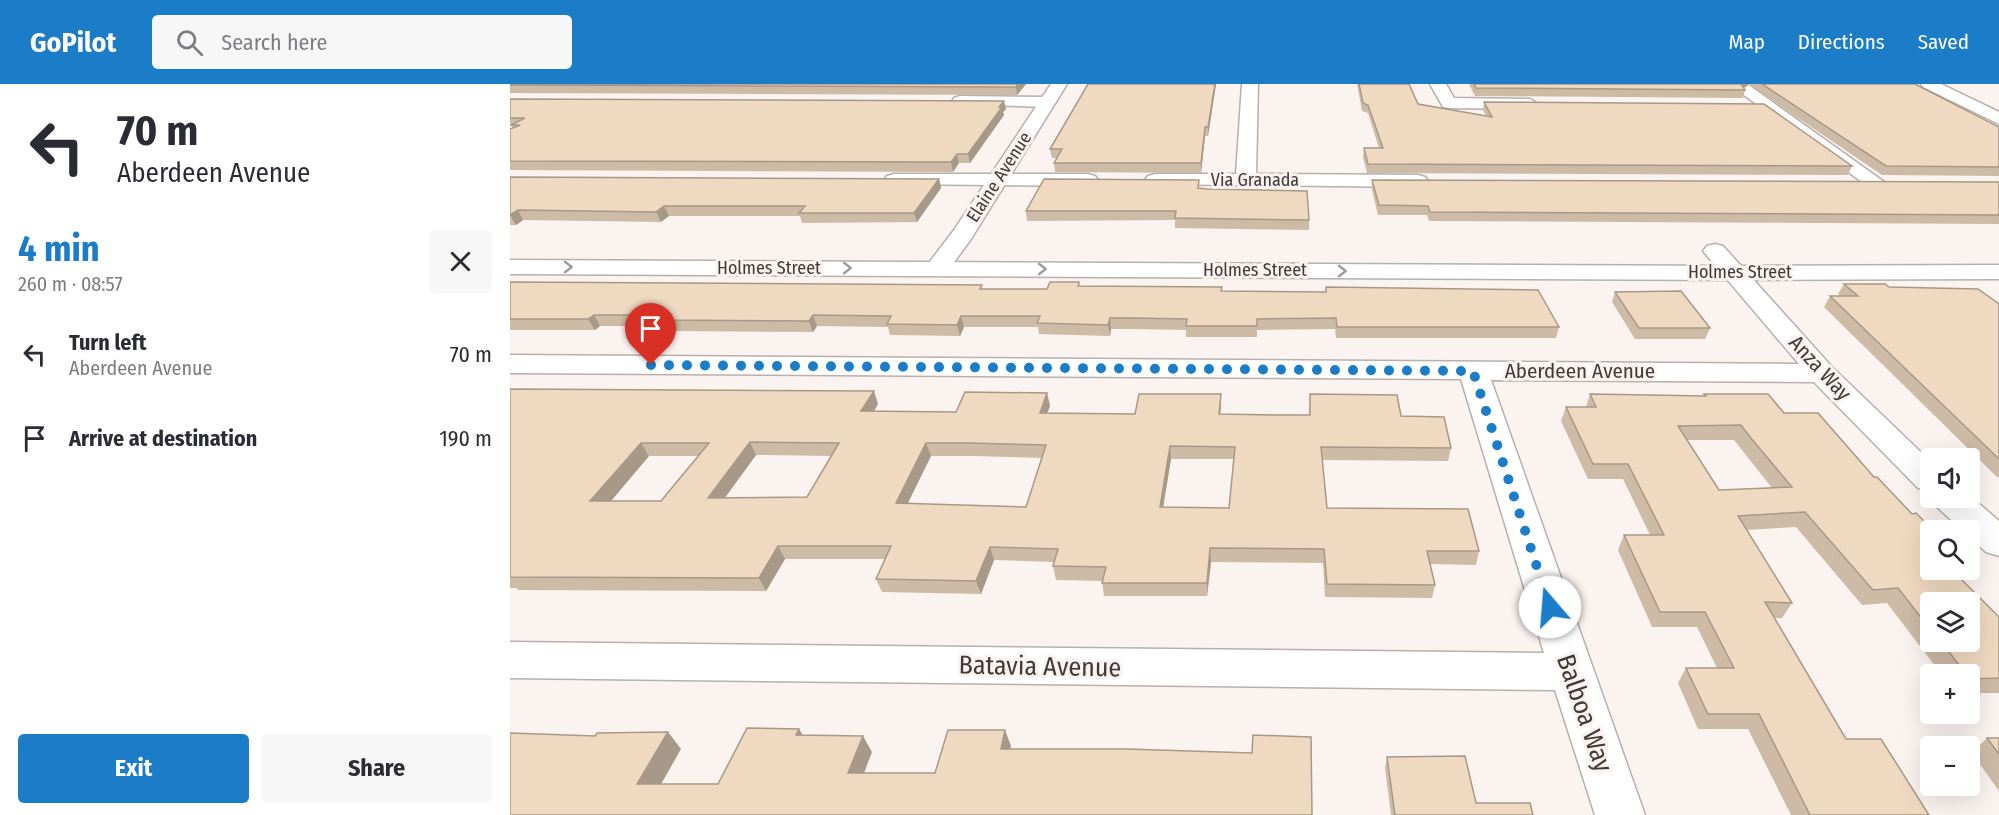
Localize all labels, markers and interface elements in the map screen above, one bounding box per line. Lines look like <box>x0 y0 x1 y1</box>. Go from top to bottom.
search box <box>152 15 572 69</box>
text: GoPilot <box>30 26 116 59</box>
icon: search <box>173 26 206 59</box>
text: Search here <box>221 29 327 56</box>
text: Map <box>1728 29 1765 55</box>
text: Directions <box>1798 29 1885 55</box>
text: Saved <box>1918 29 1969 55</box>
text: 70 m <box>117 106 198 156</box>
icon: left <box>18 108 96 186</box>
street label: Elaine Avenue <box>962 128 1036 226</box>
text: Aberdeen Avenue <box>117 157 310 189</box>
street label: Via Granada <box>1211 169 1299 191</box>
text: 4 min <box>18 227 100 271</box>
button: close <box>429 230 492 293</box>
street label: Holmes Street <box>717 257 821 279</box>
street label: Holmes Street <box>1203 259 1307 281</box>
one-way arrow <box>564 261 573 273</box>
street label: Holmes Street <box>1688 261 1792 283</box>
one-way arrow <box>843 262 852 274</box>
one-way arrow <box>1038 263 1047 275</box>
one-way arrow <box>1338 265 1347 277</box>
text: 260 m · 08:57 <box>18 272 122 296</box>
pin <box>625 303 676 365</box>
icon: arrive <box>634 312 667 345</box>
text: Turn left <box>69 329 147 356</box>
street label: Anza Way <box>1783 330 1857 407</box>
icon: left <box>18 338 51 371</box>
text: 70 m <box>450 341 492 368</box>
text: Aberdeen Avenue <box>69 356 212 380</box>
street label: Aberdeen Avenue <box>1505 358 1655 384</box>
icon: arrive <box>18 422 51 455</box>
text: Arrive at destination <box>69 425 257 452</box>
text: 190 m <box>439 425 492 452</box>
map controls <box>1920 448 1980 796</box>
button: sound <box>1920 448 1980 508</box>
button: search <box>1920 520 1980 580</box>
position arrow <box>1518 575 1582 639</box>
button: layers <box>1920 592 1980 652</box>
street label: Batavia Avenue <box>958 650 1122 683</box>
street label: Balboa Way <box>1550 650 1619 776</box>
button: + <box>1920 664 1980 724</box>
button: Exit <box>18 734 249 803</box>
button: Share <box>261 734 492 803</box>
button: − <box>1920 736 1980 796</box>

